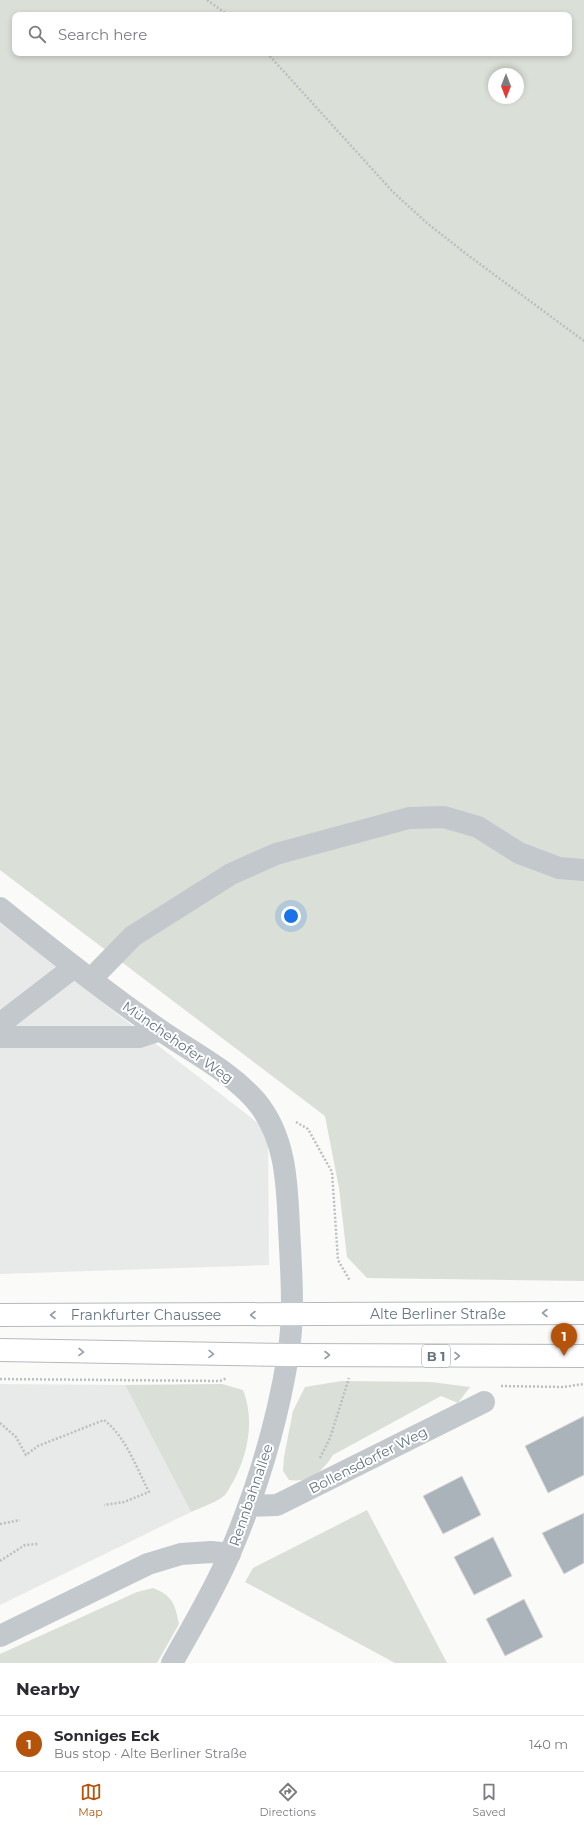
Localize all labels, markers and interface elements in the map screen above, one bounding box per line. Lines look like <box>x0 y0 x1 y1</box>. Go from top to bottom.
search box <box>12 12 572 56</box>
icon: search <box>26 23 48 45</box>
text: Search here <box>58 25 147 44</box>
north arrow <box>488 68 524 104</box>
your location <box>281 906 301 926</box>
street label: Münchehofer Weg <box>119 997 237 1087</box>
street label: Alte Berliner Straße <box>370 1305 506 1323</box>
street label: Frankfurter Chaussee <box>71 1306 221 1324</box>
one-way arrow <box>542 1309 548 1317</box>
one-way arrow <box>50 1311 56 1319</box>
one-way arrow <box>250 1311 256 1319</box>
pin: 1 <box>551 1323 577 1356</box>
road number: B 1 <box>422 1345 450 1367</box>
one-way arrow <box>78 1347 84 1356</box>
one-way arrow <box>208 1350 214 1358</box>
one-way arrow <box>324 1351 330 1359</box>
one-way arrow <box>454 1352 460 1360</box>
street label: Bollensdorfer Weg <box>306 1422 430 1498</box>
street label: Rennbahnallee <box>225 1442 277 1548</box>
text: Nearby <box>16 1679 80 1699</box>
text: Sonniges Eck <box>54 1726 159 1745</box>
text: 1 <box>26 1736 32 1752</box>
text: 140 m <box>529 1736 568 1752</box>
text: Bus stop · Alte Berliner Straße <box>54 1745 247 1761</box>
tab: Map <box>78 1781 103 1819</box>
tab: Directions <box>260 1781 316 1819</box>
tab: Saved <box>473 1781 506 1819</box>

